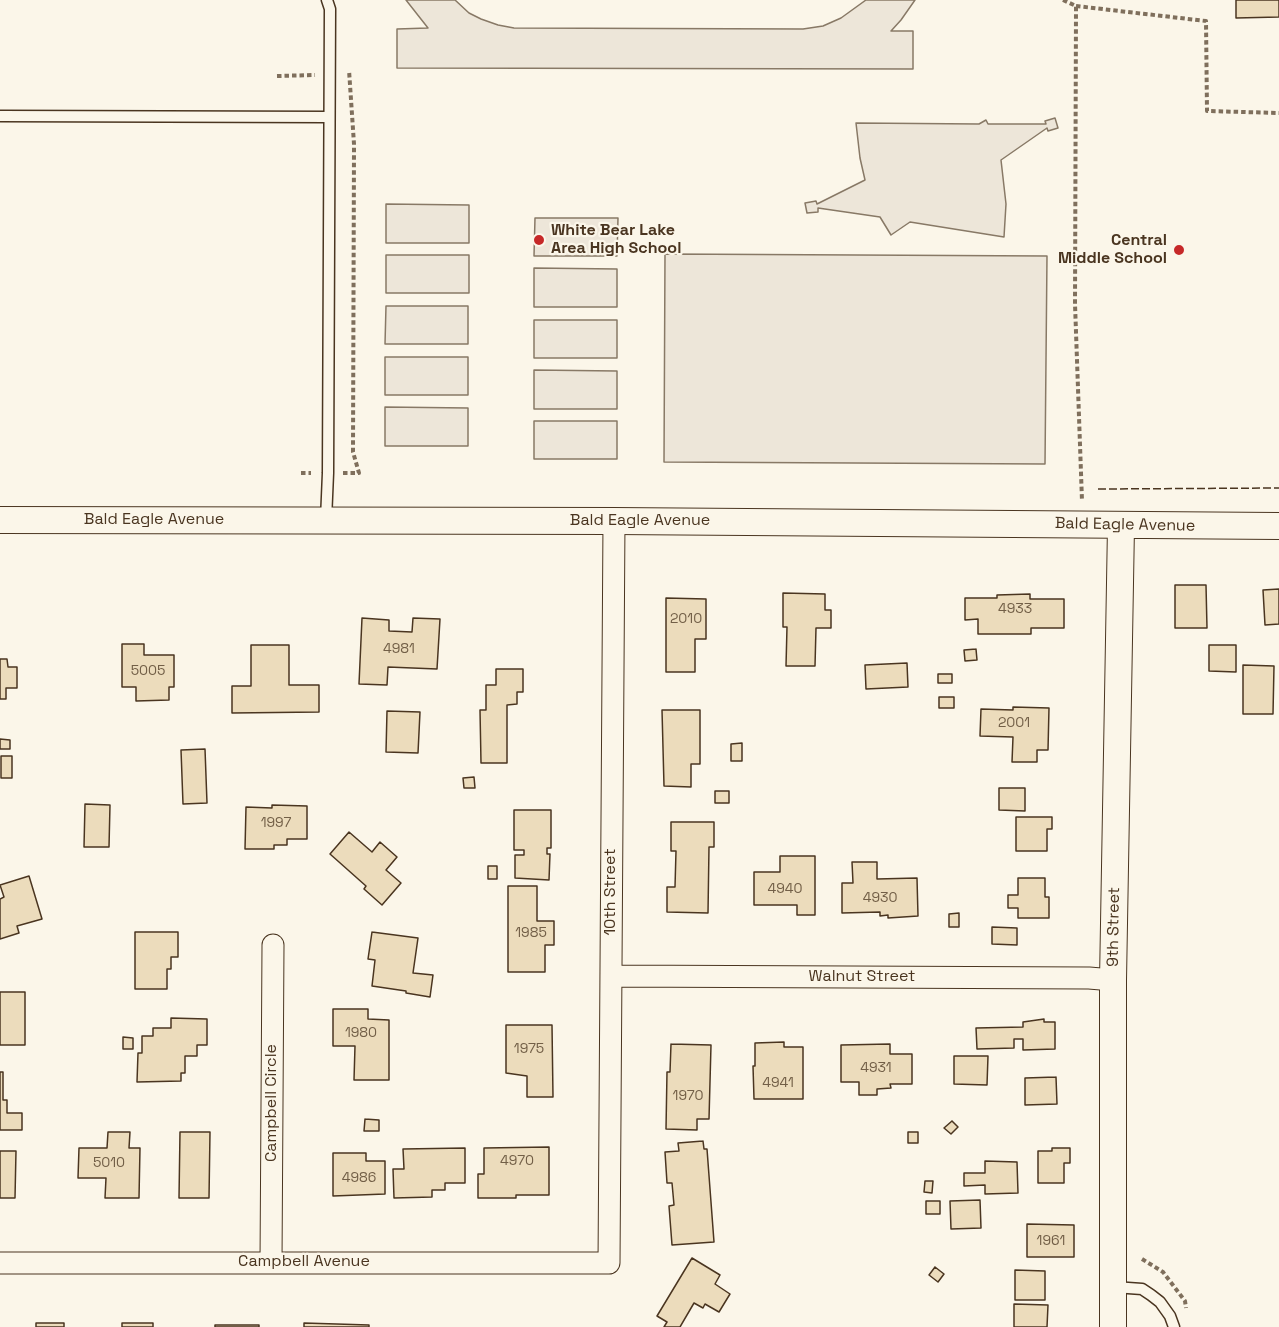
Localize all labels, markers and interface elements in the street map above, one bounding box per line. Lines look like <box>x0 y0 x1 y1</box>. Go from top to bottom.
place label: White Bear Lake Area High School <box>551 221 681 259</box>
place label: Central Middle School <box>1058 231 1167 269</box>
marker: White Bear Lake Area High School <box>532 233 546 247</box>
marker: Central Middle School <box>1172 243 1186 257</box>
street label: Bald Eagle Avenue <box>84 510 224 530</box>
street label: Bald Eagle Avenue <box>570 511 710 531</box>
street label: Bald Eagle Avenue <box>1055 514 1195 536</box>
house number: 4933 <box>998 601 1032 617</box>
house number: 2010 <box>670 611 702 627</box>
house number: 4981 <box>383 641 415 657</box>
house number: 5005 <box>131 663 165 679</box>
house number: 2001 <box>998 715 1030 731</box>
house number: 1997 <box>261 815 291 831</box>
street label: 10th Street <box>601 848 621 936</box>
house number: 4940 <box>767 881 803 897</box>
street label: 9th Street <box>1104 887 1124 967</box>
house number: 4930 <box>863 890 897 906</box>
house number: 1985 <box>515 925 547 941</box>
street label: Walnut Street <box>809 967 915 987</box>
house number: 1980 <box>345 1025 377 1041</box>
house number: 1975 <box>514 1041 544 1057</box>
street label: Campbell Circle <box>262 1044 282 1162</box>
house number: 4931 <box>860 1060 892 1076</box>
house number: 4941 <box>762 1075 794 1091</box>
house number: 1970 <box>673 1088 703 1104</box>
house number: 4970 <box>500 1153 534 1169</box>
house number: 5010 <box>93 1155 125 1171</box>
house number: 4986 <box>342 1170 376 1186</box>
house number: 1961 <box>1037 1233 1065 1249</box>
street label: Campbell Avenue <box>238 1252 370 1272</box>

